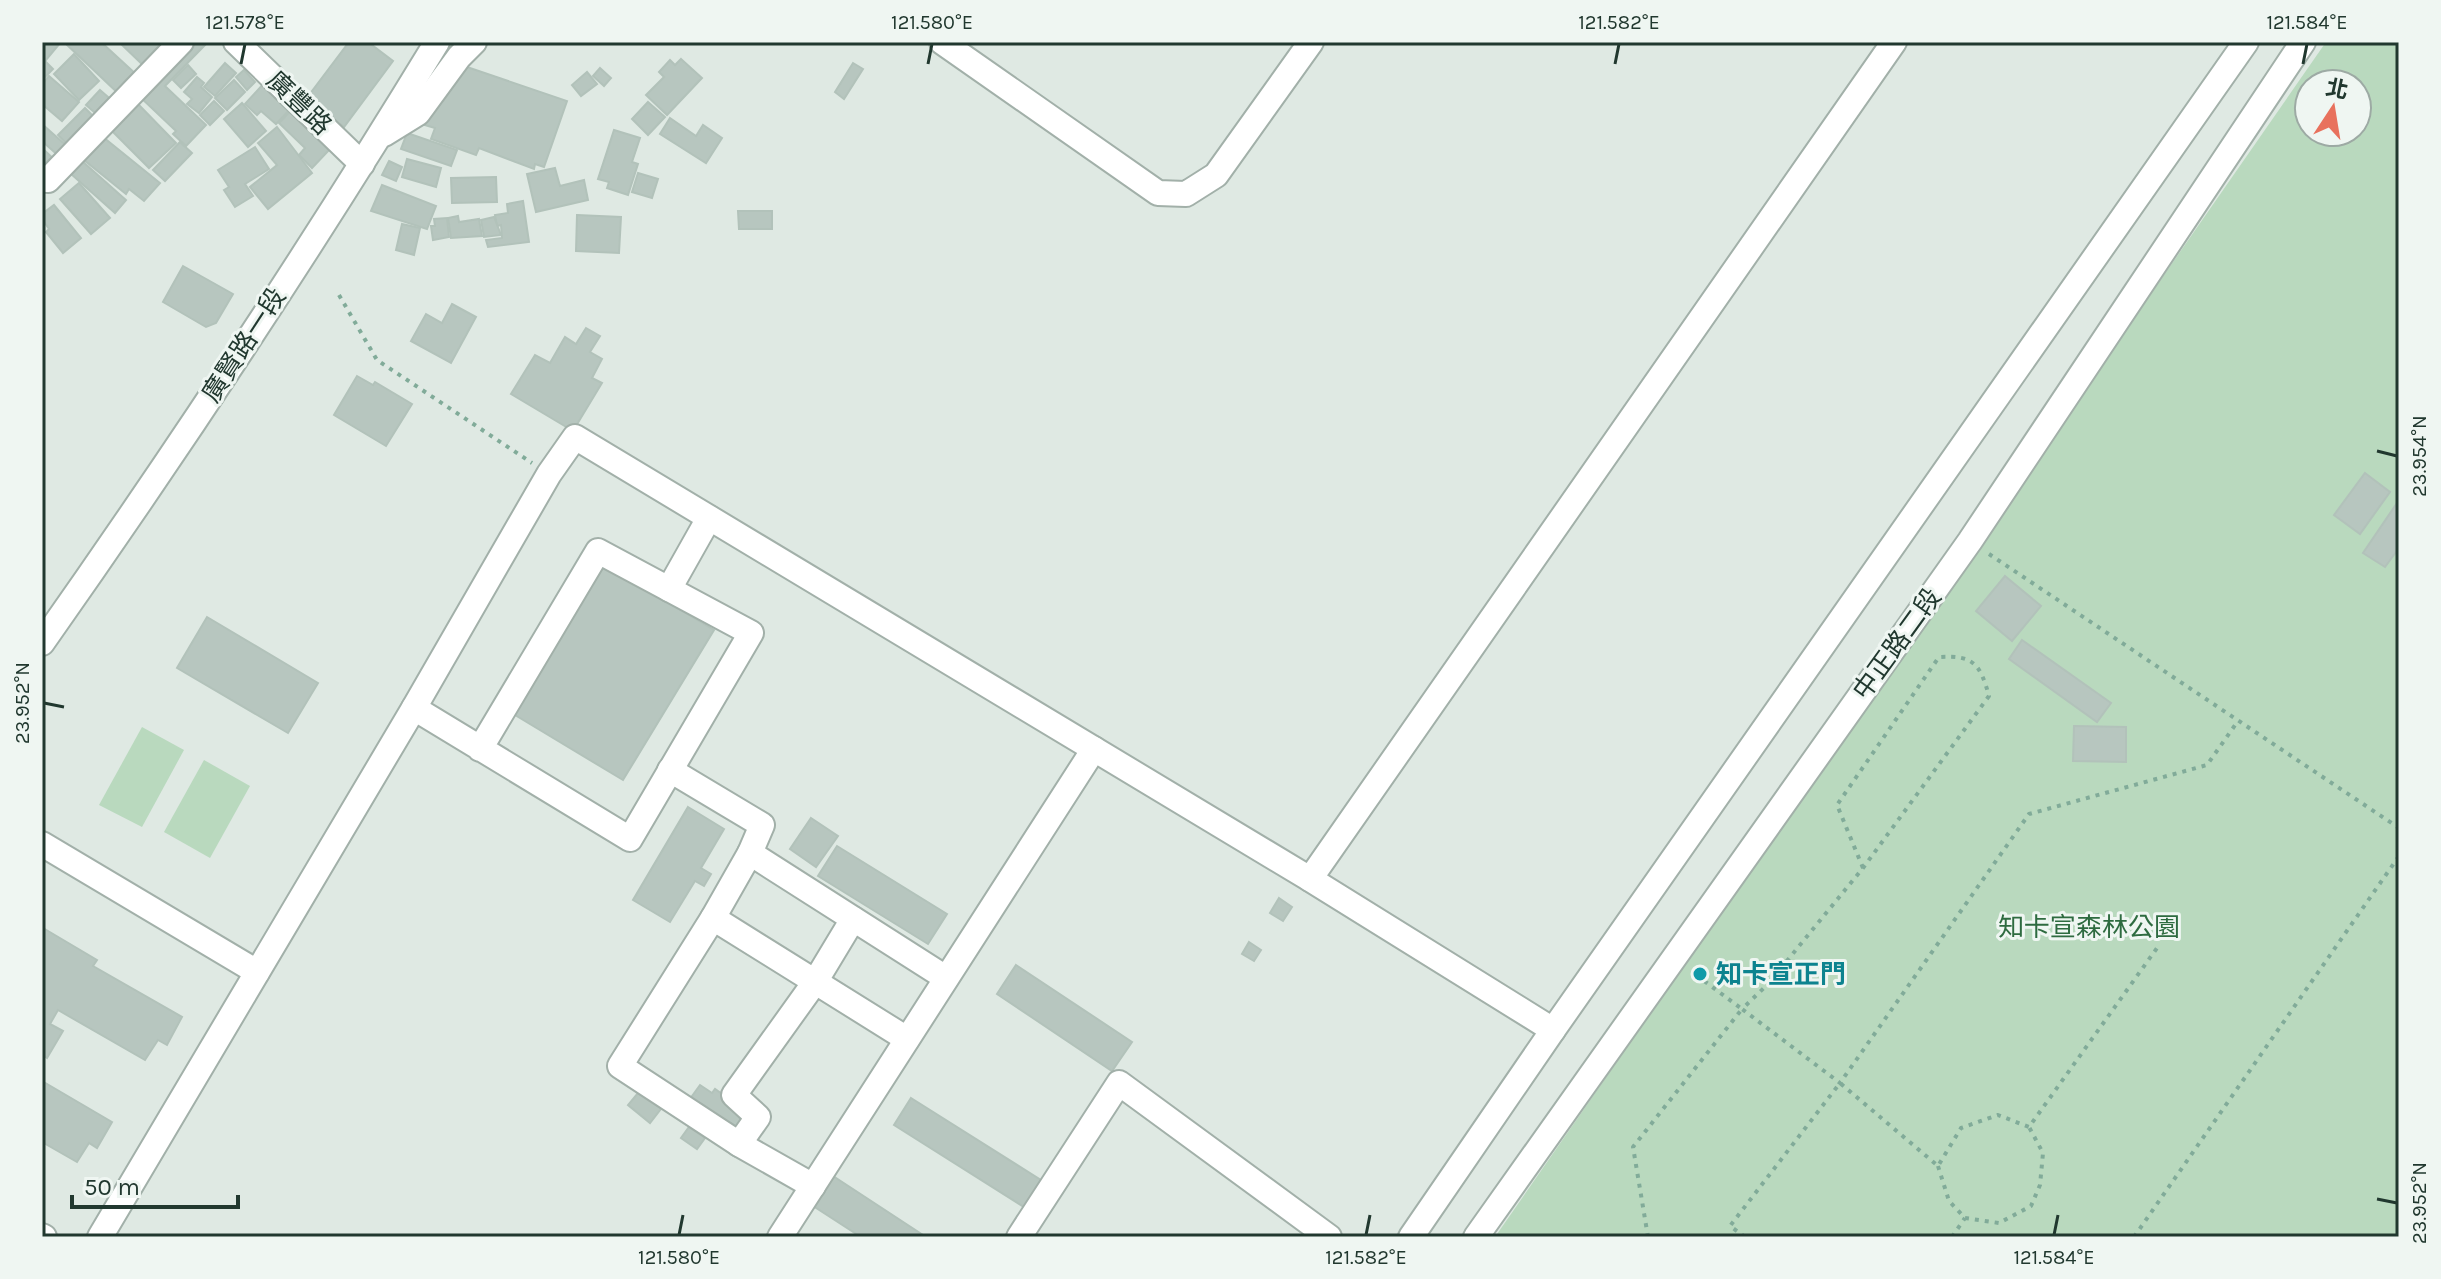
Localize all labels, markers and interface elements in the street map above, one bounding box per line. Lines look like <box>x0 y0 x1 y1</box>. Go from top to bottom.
text: 121.578°E <box>205 11 285 34</box>
text: 121.580°E <box>891 11 973 34</box>
text: 121.582°E <box>1578 11 1660 34</box>
text: 121.584°E <box>2266 11 2348 34</box>
street label: 廣豐路 <box>260 65 338 141</box>
north arrow <box>2293 68 2373 148</box>
text: 北 <box>2323 74 2350 104</box>
street label: 廣賢路一段 <box>196 282 292 408</box>
text: 23.954°N <box>2408 415 2431 497</box>
street label: 中正路二段 <box>1846 582 1948 706</box>
text: 23.952°N <box>11 662 34 744</box>
park label: 知卡宣森林公園 <box>1998 912 2180 943</box>
place label: 知卡宣正門 <box>1716 959 1846 990</box>
marker: 知卡宣正門 <box>1691 965 1709 983</box>
scale bar <box>72 1159 238 1209</box>
text: 23.952°N <box>2408 1162 2431 1244</box>
text: 50 m <box>84 1173 140 1201</box>
text: 121.580°E <box>638 1246 720 1269</box>
text: 121.582°E <box>1325 1246 1407 1269</box>
text: 121.584°E <box>2013 1246 2095 1269</box>

